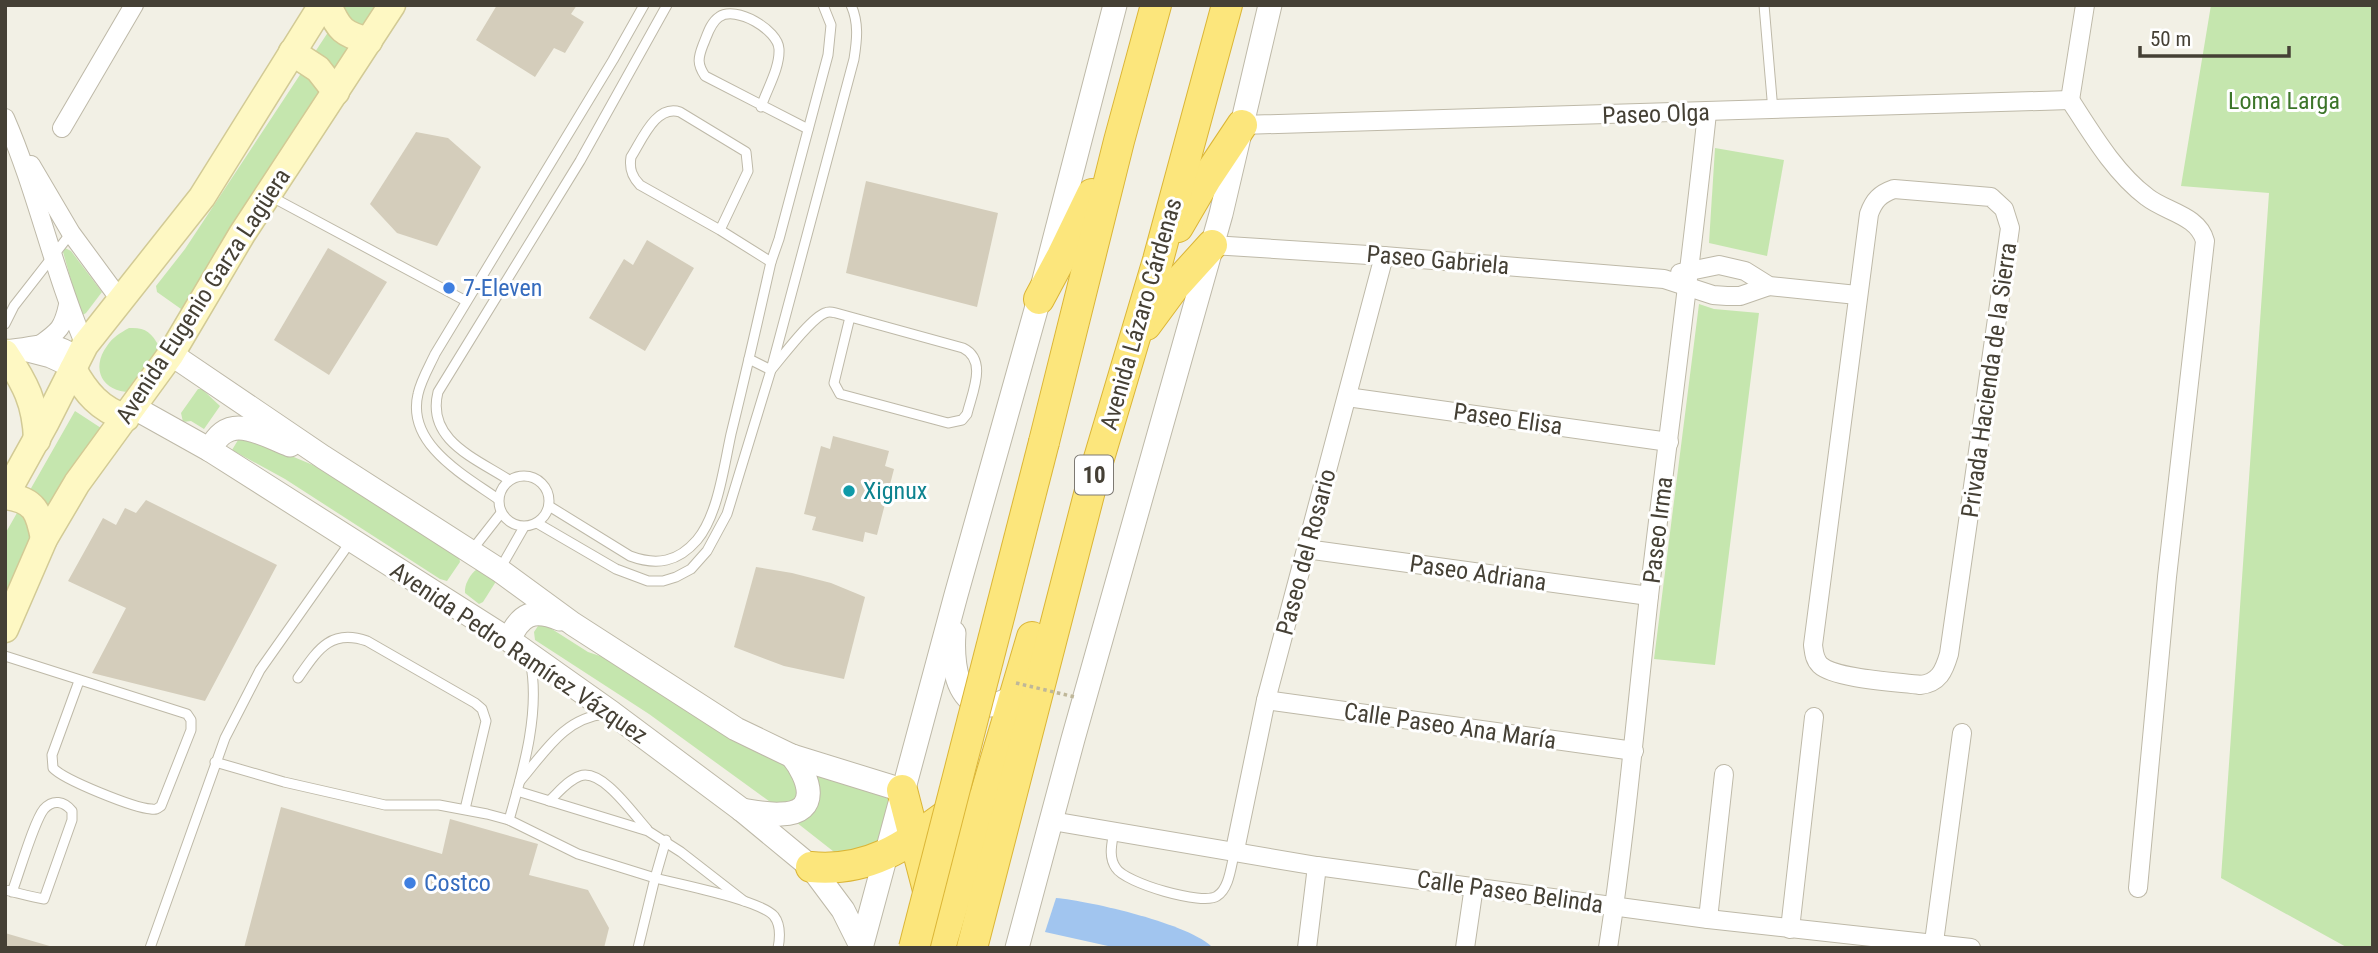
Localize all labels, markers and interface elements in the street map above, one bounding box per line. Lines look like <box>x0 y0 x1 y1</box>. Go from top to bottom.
scale bar <box>2140 14 2289 58</box>
text: 50 m <box>2150 27 2191 51</box>
park label: Loma Larga <box>2228 87 2340 115</box>
street label: Paseo Olga <box>1602 98 1710 130</box>
street label: Avenida Eugenio Garza Lagüera <box>110 163 296 429</box>
street label: Avenida Lázaro Cárdenas <box>1095 195 1187 433</box>
street label: Paseo Gabriela <box>1366 240 1510 280</box>
street label: Privada Hacienda de la Sierra <box>1956 241 2022 519</box>
place label: 7-Eleven <box>463 274 542 302</box>
marker: 7-Eleven <box>441 280 457 296</box>
street label: Paseo Elisa <box>1452 397 1564 441</box>
road number: 10 <box>1075 456 1113 495</box>
street label: Paseo del Rosario <box>1270 466 1342 638</box>
street label: Paseo Irma <box>1638 475 1678 585</box>
place label: Xignux <box>863 477 927 505</box>
marker: Xignux <box>841 483 857 499</box>
street label: Paseo Adriana <box>1408 550 1548 596</box>
street label: Avenida Pedro Ramírez Vázquez <box>385 556 653 750</box>
street label: Calle Paseo Ana María <box>1342 697 1558 755</box>
street label: Calle Paseo Belinda <box>1415 865 1605 919</box>
place label: Costco <box>424 869 491 897</box>
marker: Costco <box>402 875 418 891</box>

